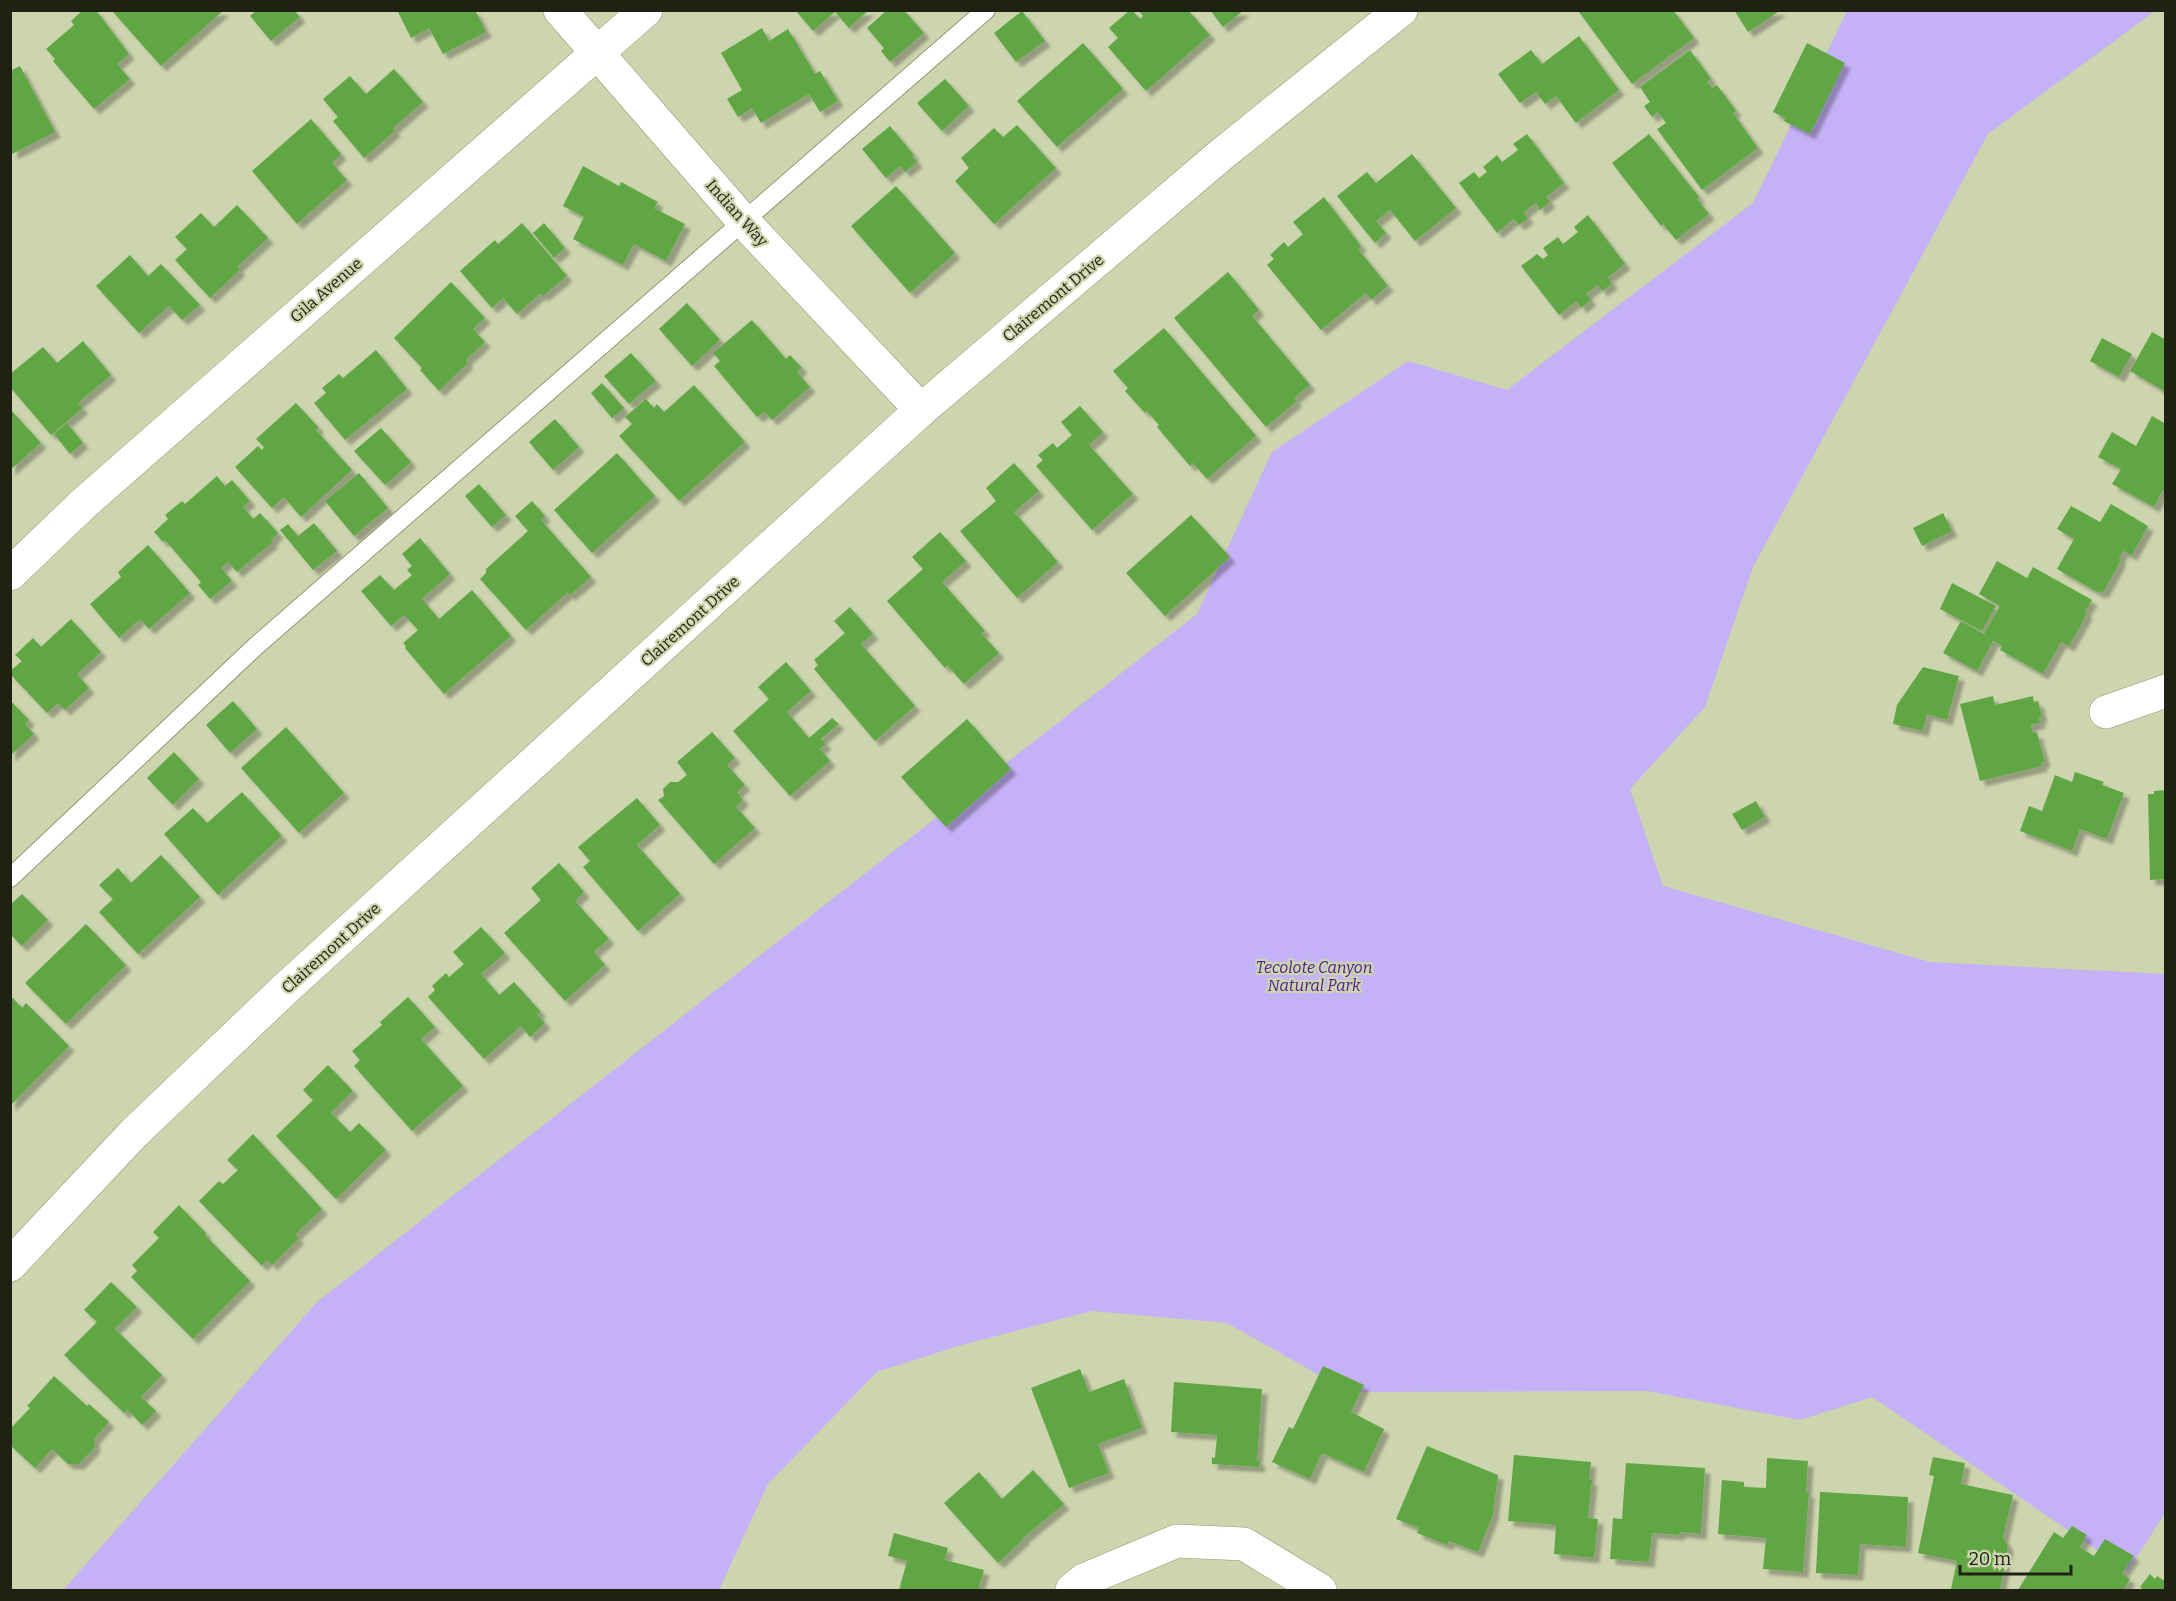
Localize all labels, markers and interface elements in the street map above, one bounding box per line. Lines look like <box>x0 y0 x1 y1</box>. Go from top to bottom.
street label: Indian Way <box>702 176 772 251</box>
street label: Clairemont Drive <box>999 250 1107 346</box>
street label: Gila Avenue <box>286 254 366 326</box>
street label: Clairemont Drive <box>637 572 743 670</box>
street label: Clairemont Drive <box>278 899 384 997</box>
park label: Tecolote Canyon Natural Park <box>1256 958 1372 995</box>
scale bar <box>1960 1538 2071 1576</box>
text: 20 m <box>1969 1548 2011 1570</box>

